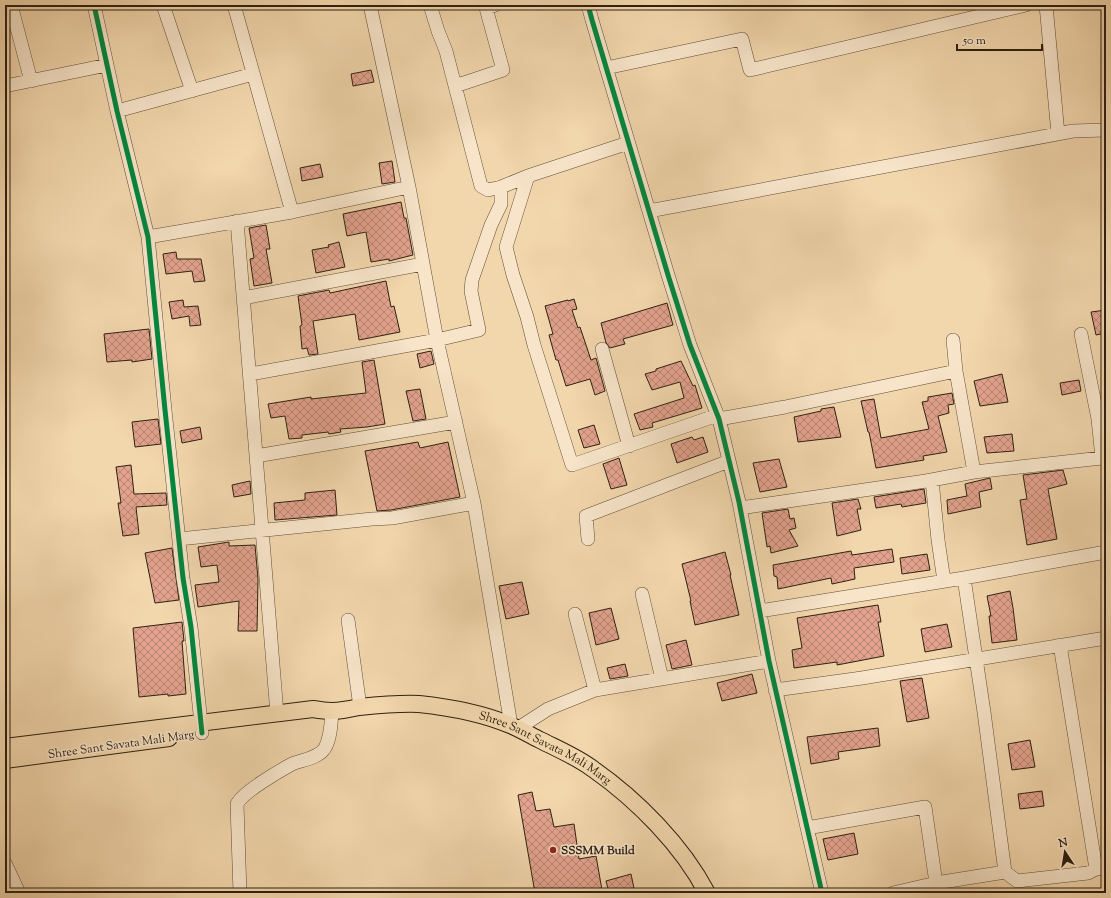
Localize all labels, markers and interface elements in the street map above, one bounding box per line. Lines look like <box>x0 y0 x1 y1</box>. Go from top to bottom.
scale bar <box>957 26 1042 52</box>
text: 50 m <box>962 32 986 50</box>
street label: Shree Sant Savata Mali Marg <box>477 707 615 790</box>
street label: Shree Sant Savata Mali Marg <box>47 726 196 764</box>
north arrow <box>1045 832 1085 872</box>
text: N <box>1056 834 1069 852</box>
place label: SSSMM Build <box>561 842 635 860</box>
marker: SSSMM Build <box>548 845 558 855</box>

